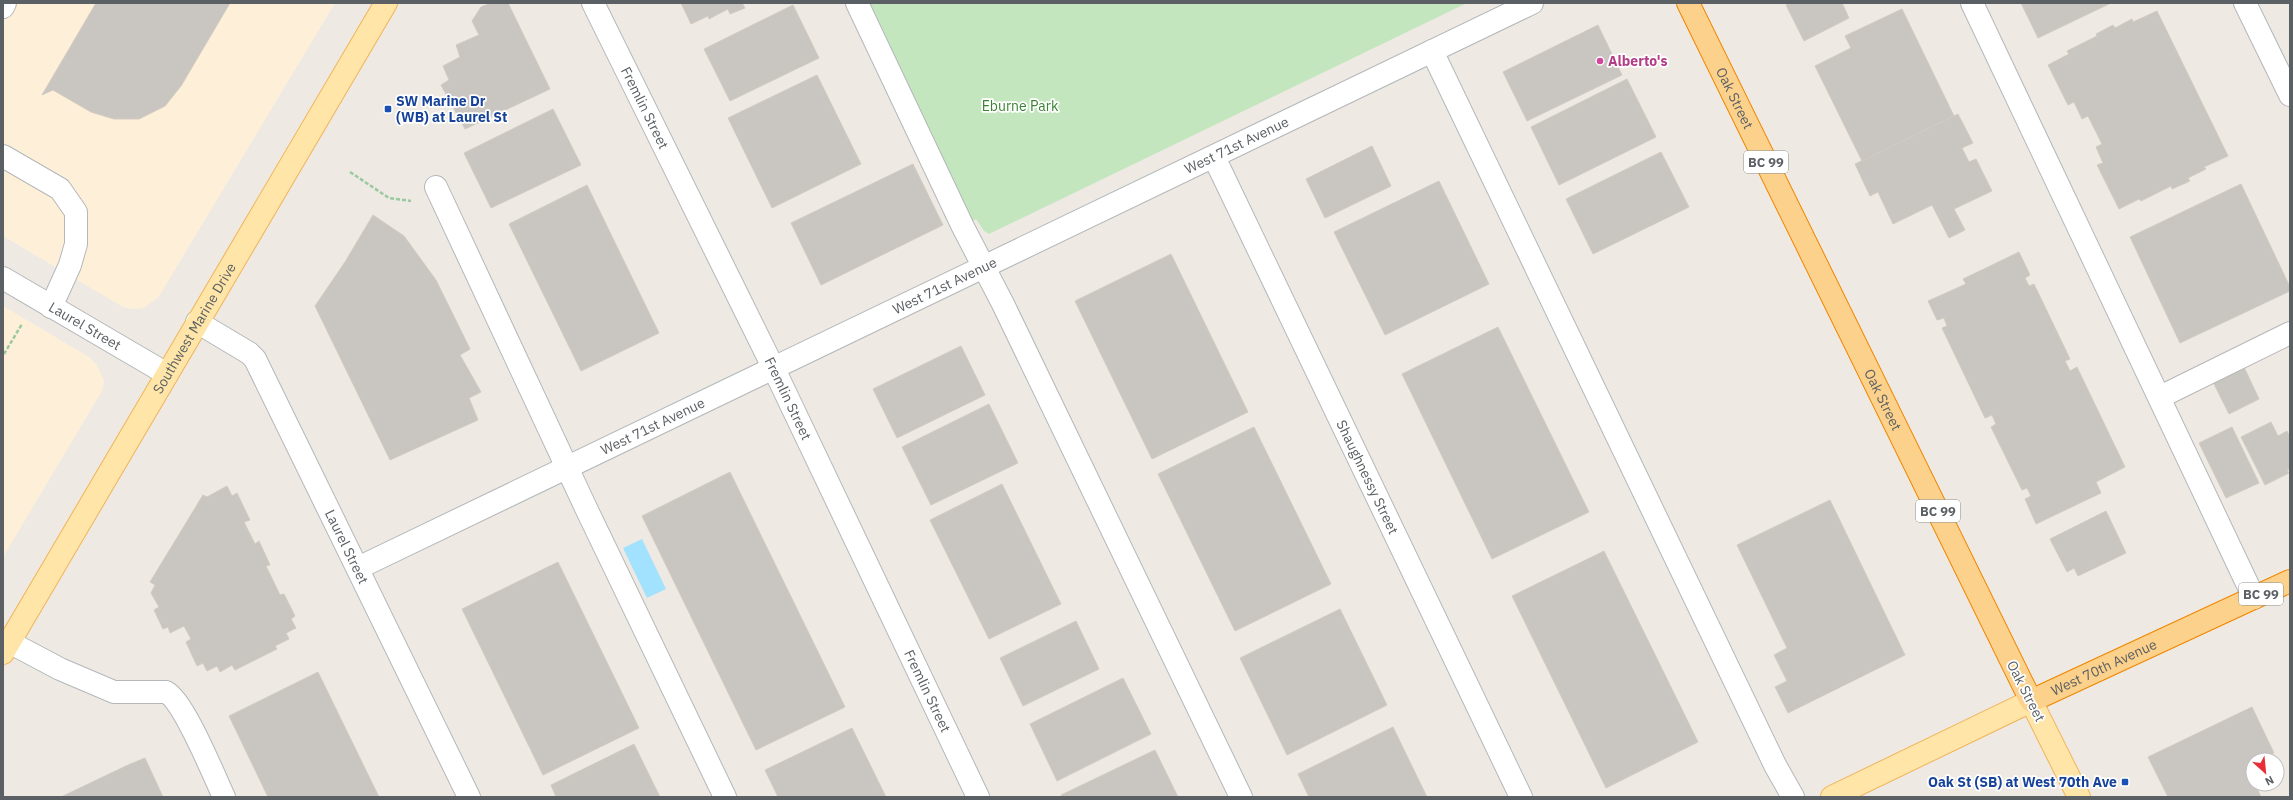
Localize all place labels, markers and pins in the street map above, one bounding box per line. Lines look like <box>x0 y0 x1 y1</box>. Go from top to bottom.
place label: Alberto's <box>1608 52 1668 70</box>
marker: Alberto's <box>1595 56 1605 66</box>
place label: SW Marine Dr (WB) at Laurel St <box>396 92 507 126</box>
marker: SW Marine Dr (WB) at Laurel St <box>383 104 393 114</box>
place label: Oak St (SB) at West 70th Ave <box>1928 773 2117 791</box>
marker: Oak St (SB) at West 70th Ave <box>2120 777 2130 787</box>

